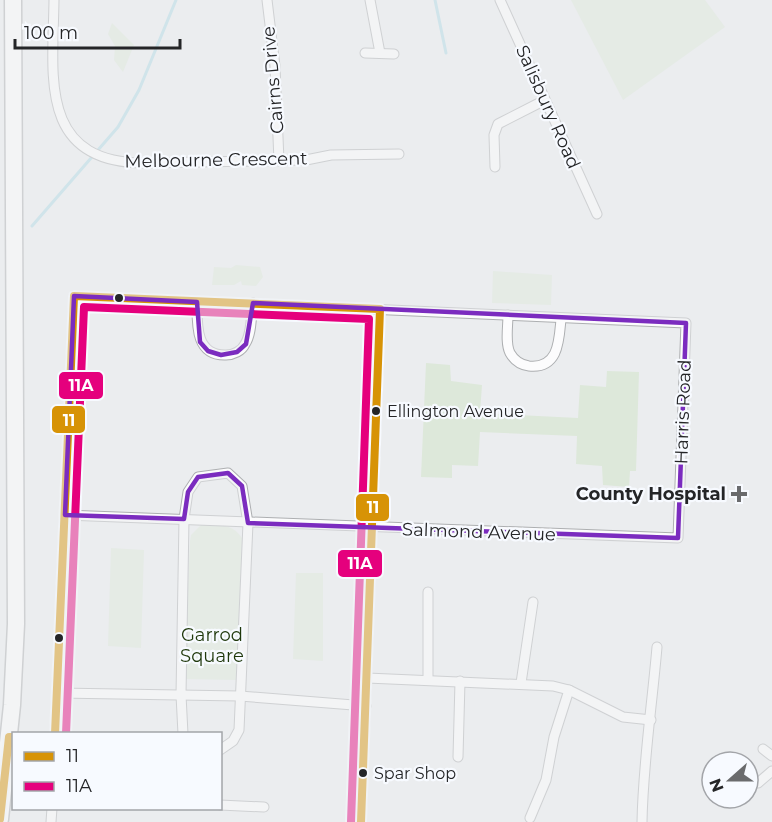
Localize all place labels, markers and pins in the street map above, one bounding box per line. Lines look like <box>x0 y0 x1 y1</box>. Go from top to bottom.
unlabelled marker <box>113 292 125 304</box>
place label: Ellington Avenue <box>387 402 524 421</box>
marker: Ellington Avenue <box>370 405 382 417</box>
place label: County Hospital <box>576 483 726 505</box>
marker: County Hospital <box>730 485 748 503</box>
unlabelled marker <box>53 632 65 644</box>
place label: Spar Shop <box>374 764 456 783</box>
marker: Spar Shop <box>357 767 369 779</box>

